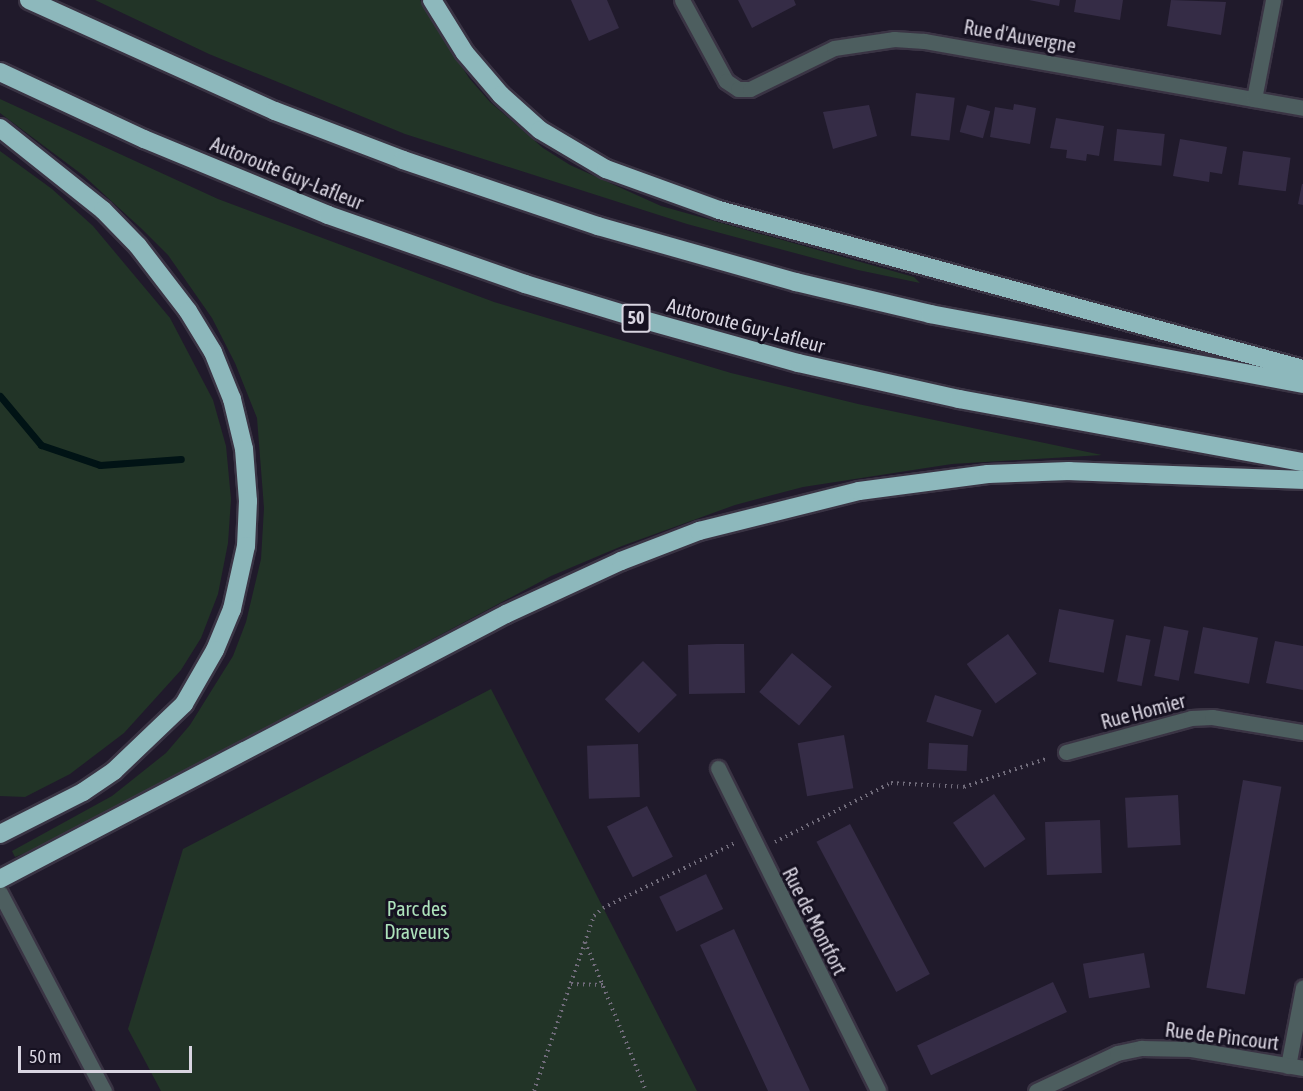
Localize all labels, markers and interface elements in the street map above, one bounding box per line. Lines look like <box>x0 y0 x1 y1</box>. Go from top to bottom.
street label: Rue d'Auvergne <box>962 14 1078 58</box>
street label: Autoroute Guy-Lafleur <box>207 131 367 215</box>
street label: Autoroute Guy-Lafleur <box>664 292 828 358</box>
road number: 50 <box>621 303 651 333</box>
street label: Rue Homier <box>1098 688 1188 734</box>
street label: Rue de Montfort <box>778 863 852 979</box>
park label: Parc des Draveurs <box>384 896 450 943</box>
street label: Rue de Pincourt <box>1164 1017 1280 1055</box>
scale bar <box>21 1034 195 1072</box>
text: 50 m <box>29 1046 61 1067</box>

